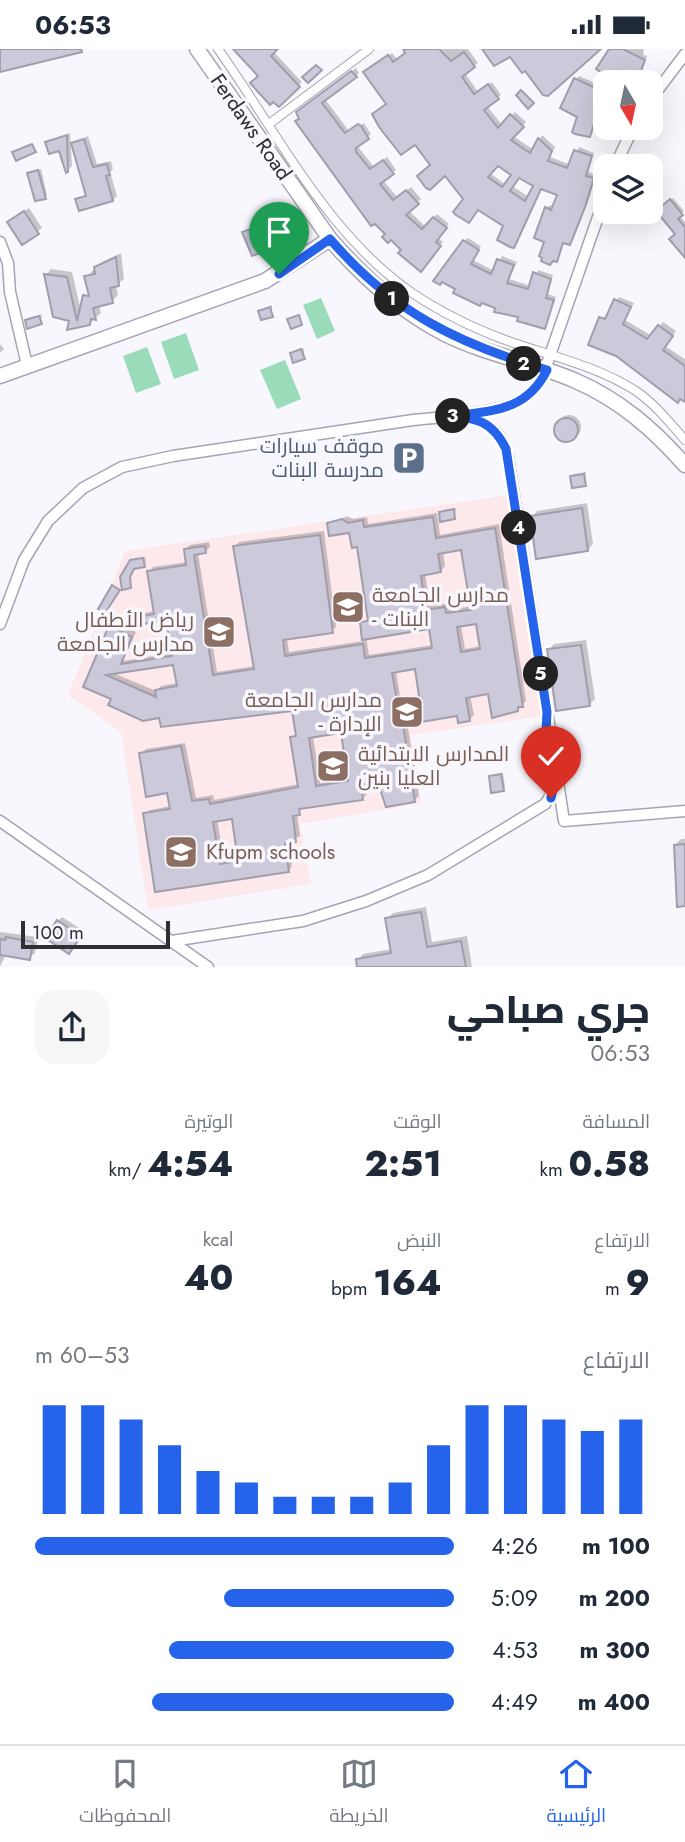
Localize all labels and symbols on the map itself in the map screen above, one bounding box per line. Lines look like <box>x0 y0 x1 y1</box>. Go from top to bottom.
street label: Ferdaws Road <box>203 68 299 186</box>
north arrow <box>593 70 663 140</box>
pin <box>249 202 309 274</box>
pin: 1 <box>374 281 410 317</box>
pin: 2 <box>506 347 542 381</box>
pin: 3 <box>435 399 470 433</box>
place label: موقف سيارات مدرسة البنات <box>260 431 384 485</box>
parking icon: موقف سيارات مدرسة البنات <box>390 439 428 477</box>
pin: 4 <box>502 511 536 545</box>
place label: مدارس الجامعة - البنات <box>372 580 509 634</box>
school or university icon: مدارس الجامعة - البنات <box>329 588 367 626</box>
place label: رياض الأطفال مدارس الجامعة <box>57 605 194 659</box>
school or university icon: رياض الأطفال مدارس الجامعة <box>200 613 238 651</box>
pin: 5 <box>524 657 558 691</box>
place label: مدارس الجامعة - الإدارة <box>245 685 382 739</box>
school or university icon: مدارس الجامعة - الإدارة <box>388 693 426 731</box>
pin <box>521 726 581 798</box>
place label: المدارس الابتدائية العليا بنين <box>358 739 510 793</box>
school or university icon: المدارس الابتدائية العليا بنين <box>314 747 352 785</box>
school or university icon: Kfupm schools <box>162 833 200 871</box>
place label: Kfupm schools <box>206 837 335 867</box>
scale bar <box>21 918 170 950</box>

